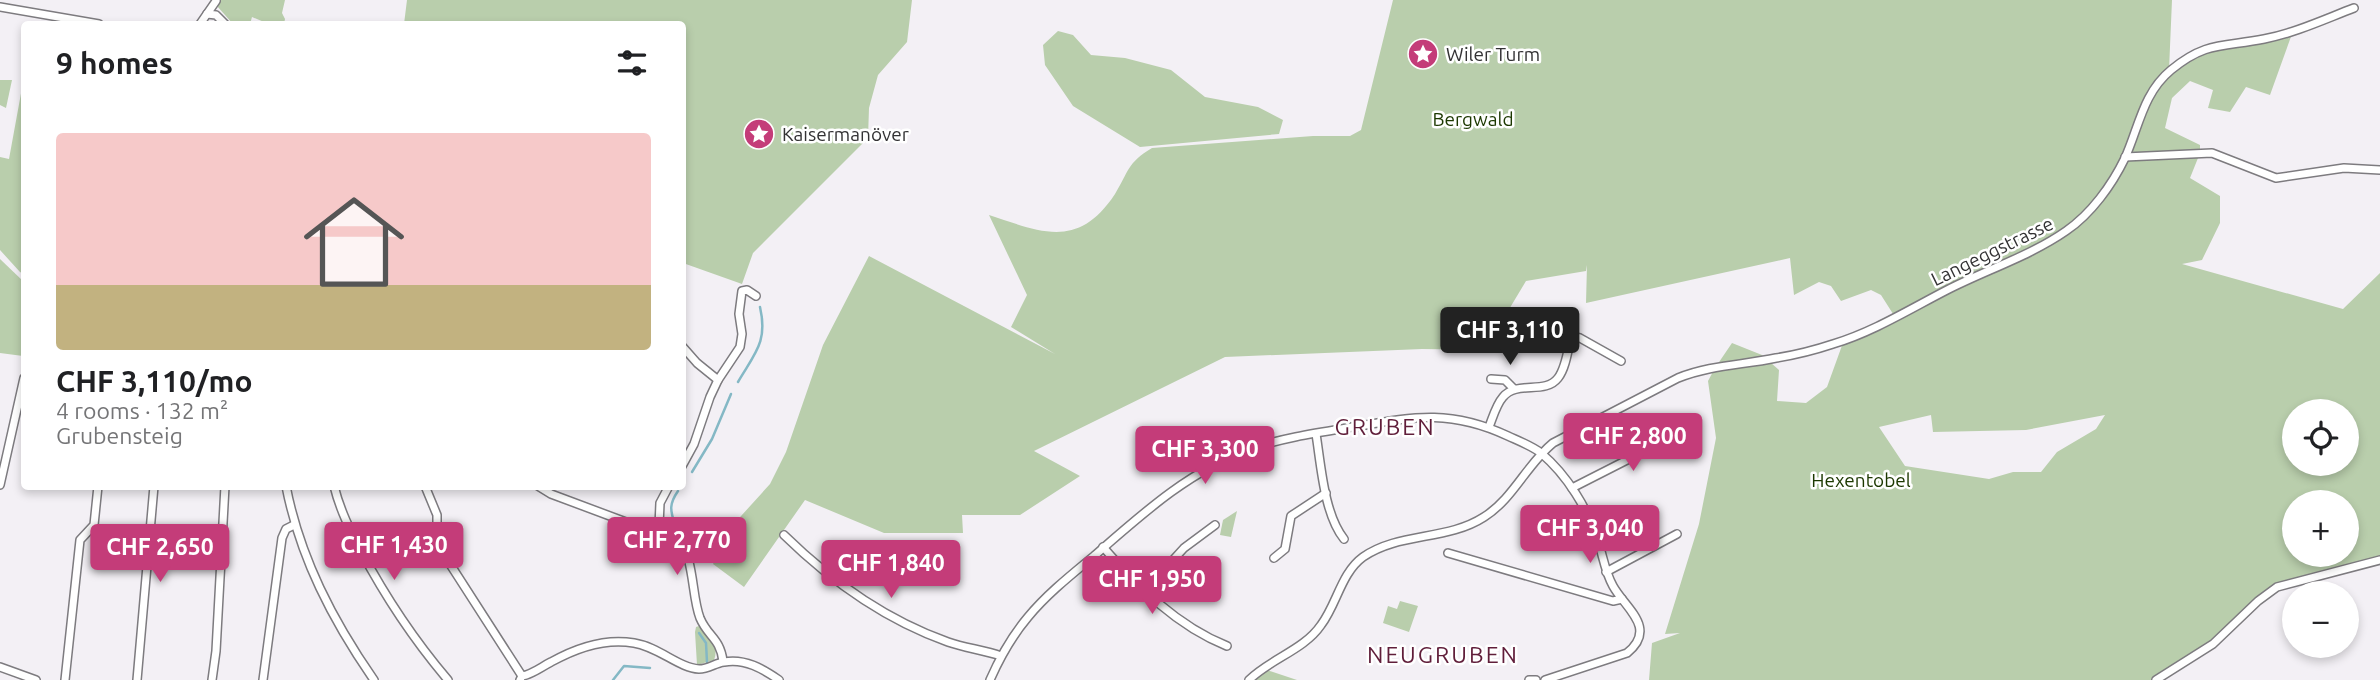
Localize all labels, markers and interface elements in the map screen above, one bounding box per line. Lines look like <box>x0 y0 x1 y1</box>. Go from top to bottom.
place icon: Wiler Turm <box>1406 37 1440 71</box>
place label: Wiler Turm <box>1446 43 1540 65</box>
icon: filters <box>613 44 651 82</box>
text: 9 homes <box>56 46 173 80</box>
park label: Bergwald <box>1432 108 1514 130</box>
place icon: Kaisermanöver <box>742 117 776 151</box>
place label: Kaisermanöver <box>782 123 909 145</box>
icon: home <box>291 179 417 305</box>
street label: Langeggstrasse <box>1927 212 2057 290</box>
pin: CHF 3,110 <box>1430 308 1590 367</box>
text: CHF 3,110 <box>1456 317 1564 342</box>
text: CHF 3,110/mo <box>56 364 252 398</box>
text: 4 rooms · 132 m² <box>56 398 228 423</box>
map controls <box>2282 399 2359 658</box>
button: locate <box>2282 399 2359 476</box>
district label: GRUBEN <box>1334 414 1436 439</box>
pin: CHF 2,800 <box>1553 414 1713 473</box>
text: Grubensteig <box>56 423 183 448</box>
text: CHF 2,800 <box>1579 423 1687 448</box>
pin: CHF 3,300 <box>1125 426 1285 486</box>
text: CHF 3,300 <box>1151 436 1259 461</box>
park label: Hexentobel <box>1811 469 1911 491</box>
button: + <box>2282 490 2359 567</box>
pin: CHF 3,040 <box>1510 505 1670 565</box>
text: CHF 3,040 <box>1536 515 1644 540</box>
pin: CHF 2,770 <box>597 518 757 577</box>
pin: CHF 1,430 <box>314 522 474 582</box>
pin: CHF 2,650 <box>80 524 240 584</box>
text: CHF 2,770 <box>623 527 731 552</box>
text: CHF 1,430 <box>340 532 448 557</box>
text: CHF 2,650 <box>106 534 214 559</box>
pin: CHF 1,840 <box>811 540 971 600</box>
text: CHF 1,840 <box>837 550 945 575</box>
pin: CHF 1,950 <box>1072 556 1232 616</box>
text: CHF 1,950 <box>1098 566 1206 591</box>
button: − <box>2282 581 2359 658</box>
district label: NEUGRUBEN <box>1367 642 1519 667</box>

